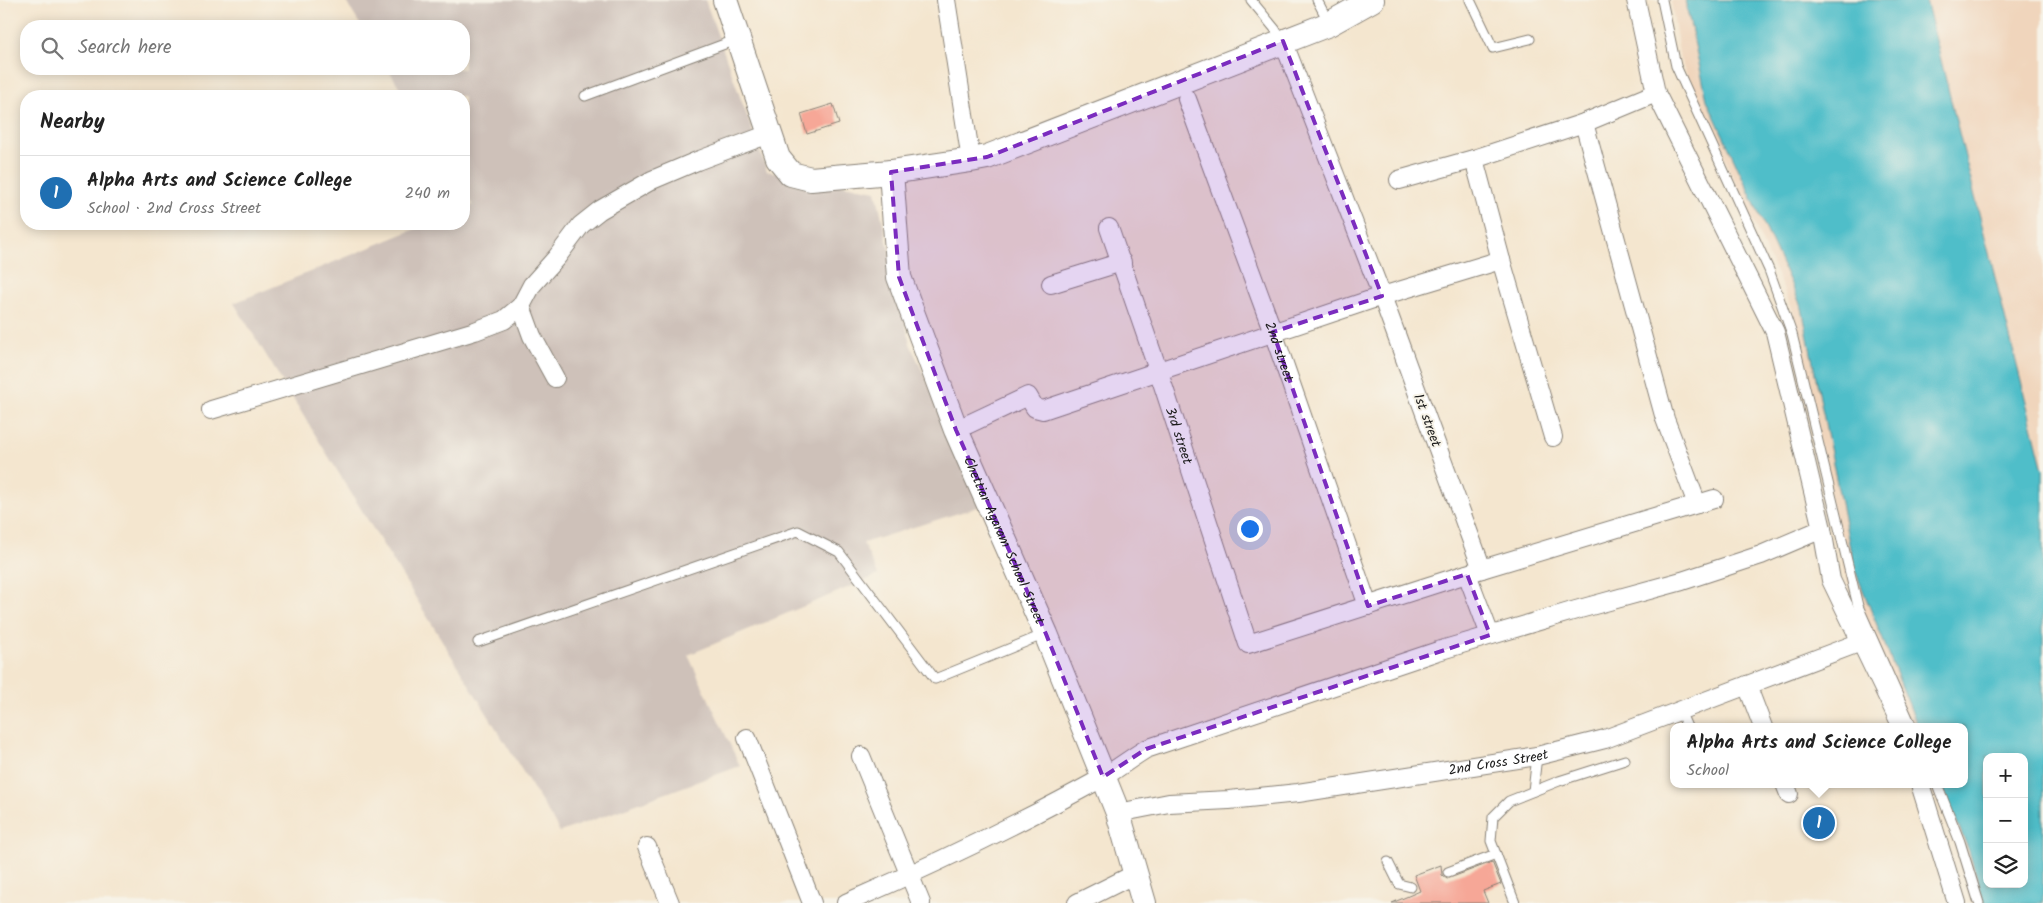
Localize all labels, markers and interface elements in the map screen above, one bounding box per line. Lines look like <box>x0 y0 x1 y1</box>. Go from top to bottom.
search box <box>20 20 470 75</box>
text: Search here <box>78 33 172 63</box>
icon: search <box>38 34 66 62</box>
text: Nearby <box>40 106 105 139</box>
text: Alpha Arts and Science College <box>87 166 352 196</box>
text: 1 <box>54 181 58 206</box>
text: 240 m <box>405 181 450 206</box>
text: School · 2nd Cross Street <box>87 196 261 221</box>
street label: 2nd street <box>1258 319 1300 385</box>
street label: 1st street <box>1407 391 1447 451</box>
street label: 3rd street <box>1159 404 1198 468</box>
street label: Chettiar Agaram School Street <box>957 453 1051 629</box>
your location <box>1237 516 1263 542</box>
popup <box>1670 723 1968 788</box>
text: Alpha Arts and Science College <box>1687 728 1951 758</box>
street label: 2nd Cross Street <box>1447 743 1551 782</box>
map controls <box>1983 753 2028 888</box>
button: + <box>1983 753 2028 798</box>
text: School <box>1687 758 1729 783</box>
button: − <box>1983 798 2028 843</box>
pin: 1 <box>1803 804 1835 842</box>
button: layers <box>1983 843 2028 888</box>

